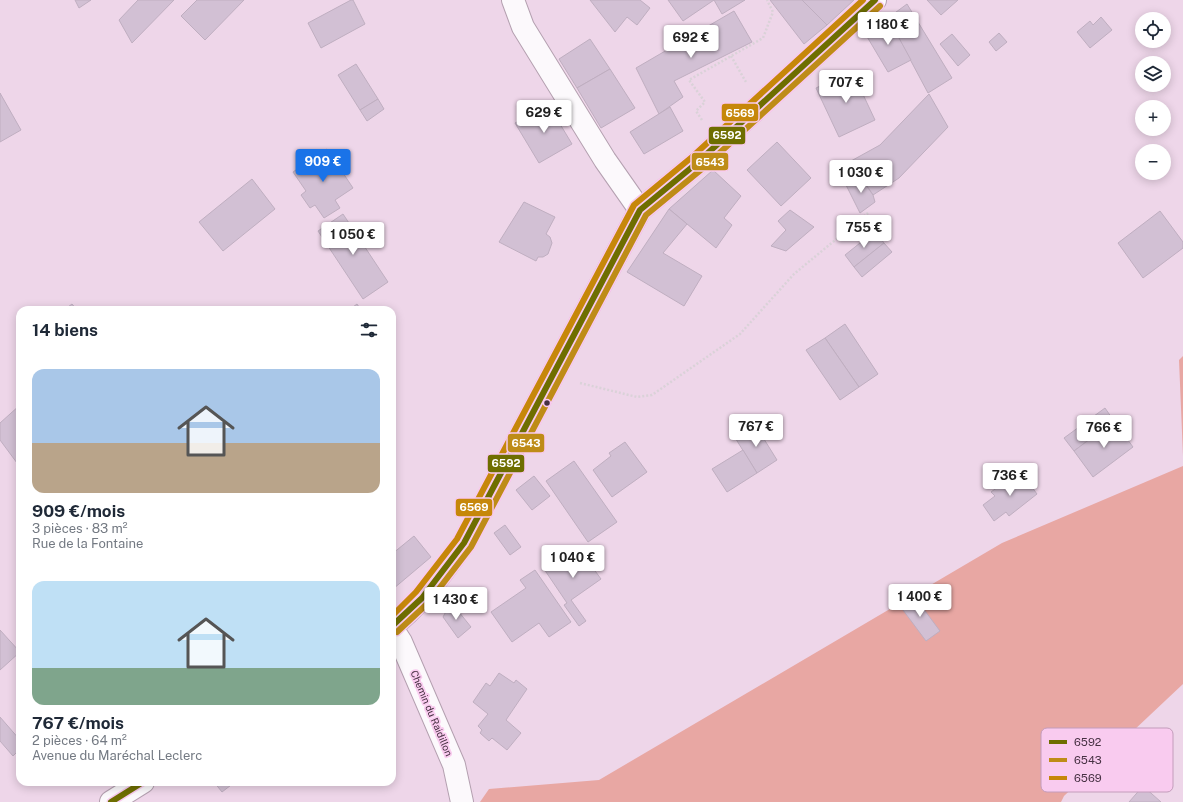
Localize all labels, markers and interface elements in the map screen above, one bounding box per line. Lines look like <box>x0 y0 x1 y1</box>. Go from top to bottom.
pin: 1 180 € <box>851 12 925 46</box>
map controls <box>1135 12 1171 180</box>
button: locate <box>1135 12 1171 48</box>
text: 1 180 € <box>867 17 909 32</box>
pin: 692 € <box>663 25 719 59</box>
text: 692 € <box>673 30 709 45</box>
button: layers <box>1135 56 1171 92</box>
pin: 707 € <box>818 70 874 104</box>
text: 707 € <box>828 75 864 90</box>
pin: 629 € <box>516 100 572 134</box>
button: + <box>1135 100 1171 136</box>
line badge: 6569 <box>721 103 759 122</box>
text: 629 € <box>526 105 562 120</box>
text: 6569 <box>725 107 755 119</box>
line badge: 6592 <box>708 126 746 145</box>
text: 6592 <box>713 129 741 141</box>
button: − <box>1135 144 1171 180</box>
pin: 909 € <box>295 149 351 183</box>
line badge: 6543 <box>691 152 729 171</box>
text: 909 € <box>305 154 341 169</box>
text: 6543 <box>695 156 725 168</box>
pin: 1 030 € <box>824 160 898 194</box>
text: 1 030 € <box>838 165 884 180</box>
pin: 755 € <box>836 215 892 249</box>
text: 755 € <box>845 220 883 235</box>
pin: 1 050 € <box>316 222 390 256</box>
text: 1 050 € <box>330 227 376 242</box>
icon: filters <box>358 319 380 341</box>
text: 14 biens <box>32 320 98 340</box>
icon: home <box>170 395 242 467</box>
unlabelled marker <box>542 398 552 408</box>
pin: 767 € <box>728 414 784 448</box>
pin: 766 € <box>1076 415 1132 449</box>
text: 767 € <box>738 419 774 434</box>
text: 766 € <box>1086 420 1122 435</box>
line badge: 6543 <box>507 433 545 453</box>
text: 6543 <box>511 437 541 449</box>
line badge: 6592 <box>487 454 525 473</box>
text: 6592 <box>492 457 520 469</box>
pin: 736 € <box>982 463 1038 497</box>
text: 736 € <box>992 468 1028 483</box>
line badge: 6569 <box>455 498 493 517</box>
text: 909 €/mois <box>32 501 125 521</box>
text: 6569 <box>459 501 489 513</box>
text: 3 pièces · 83 m² <box>32 521 127 536</box>
text: Rue de la Fontaine <box>32 536 143 551</box>
pin: 1 040 € <box>536 545 610 579</box>
text: 1 040 € <box>550 550 596 565</box>
pin: 1 400 € <box>883 584 957 618</box>
pin: 1 430 € <box>419 587 493 621</box>
text: 1 400 € <box>897 589 943 604</box>
text: 1 430 € <box>433 592 479 607</box>
icon: home <box>170 607 242 679</box>
street label: Chemin du Raidillon <box>408 668 456 758</box>
text: 767 €/mois <box>32 713 124 733</box>
legend <box>1041 728 1173 792</box>
text: 2 pièces · 64 m² <box>32 733 127 748</box>
text: 6592 <box>1074 736 1102 748</box>
text: Avenue du Maréchal Leclerc <box>32 748 202 763</box>
text: 6543 <box>1074 754 1102 766</box>
text: 6569 <box>1074 772 1102 784</box>

